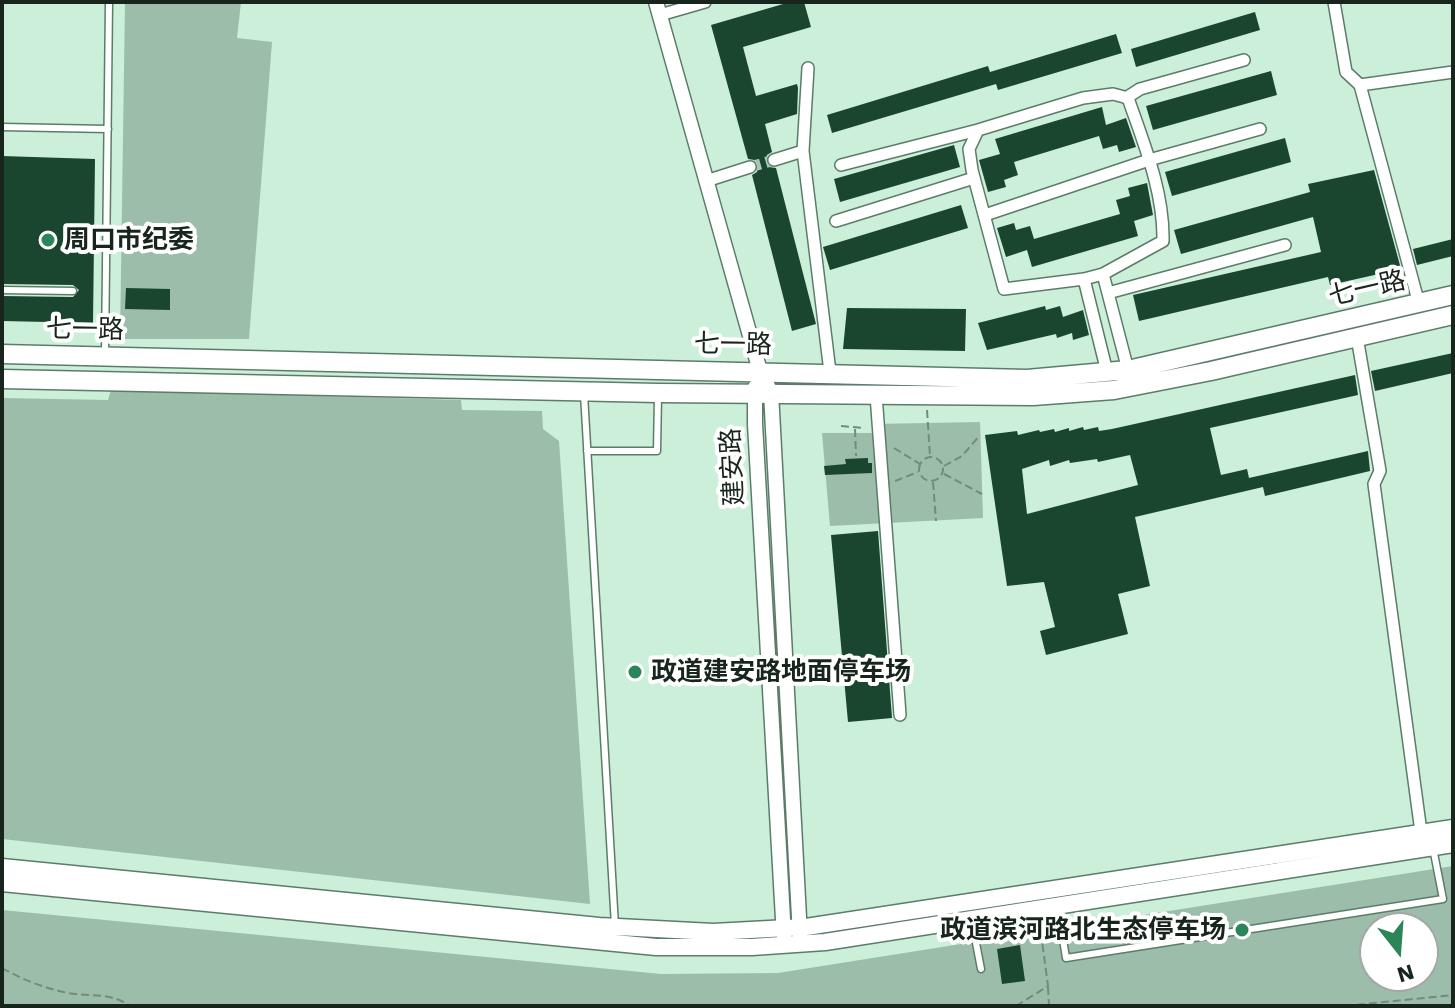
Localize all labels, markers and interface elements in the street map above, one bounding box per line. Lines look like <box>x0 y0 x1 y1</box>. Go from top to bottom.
place label: 周口市纪委 <box>64 224 194 256</box>
marker: 周口市纪委 <box>39 231 57 249</box>
street label: 七一路 <box>1325 265 1409 313</box>
street label: 七一路 <box>46 314 124 346</box>
street label: 七一路 <box>694 329 772 361</box>
street label: 建安路 <box>715 427 751 507</box>
place label: 政道建安路地面停车场 <box>651 656 911 688</box>
marker: 政道建安路地面停车场 <box>626 663 644 681</box>
north arrow <box>1359 912 1439 992</box>
place label: 政道滨河路北生态停车场 <box>940 914 1226 946</box>
marker: 政道滨河路北生态停车场 <box>1233 921 1251 939</box>
text: N <box>1394 959 1417 988</box>

